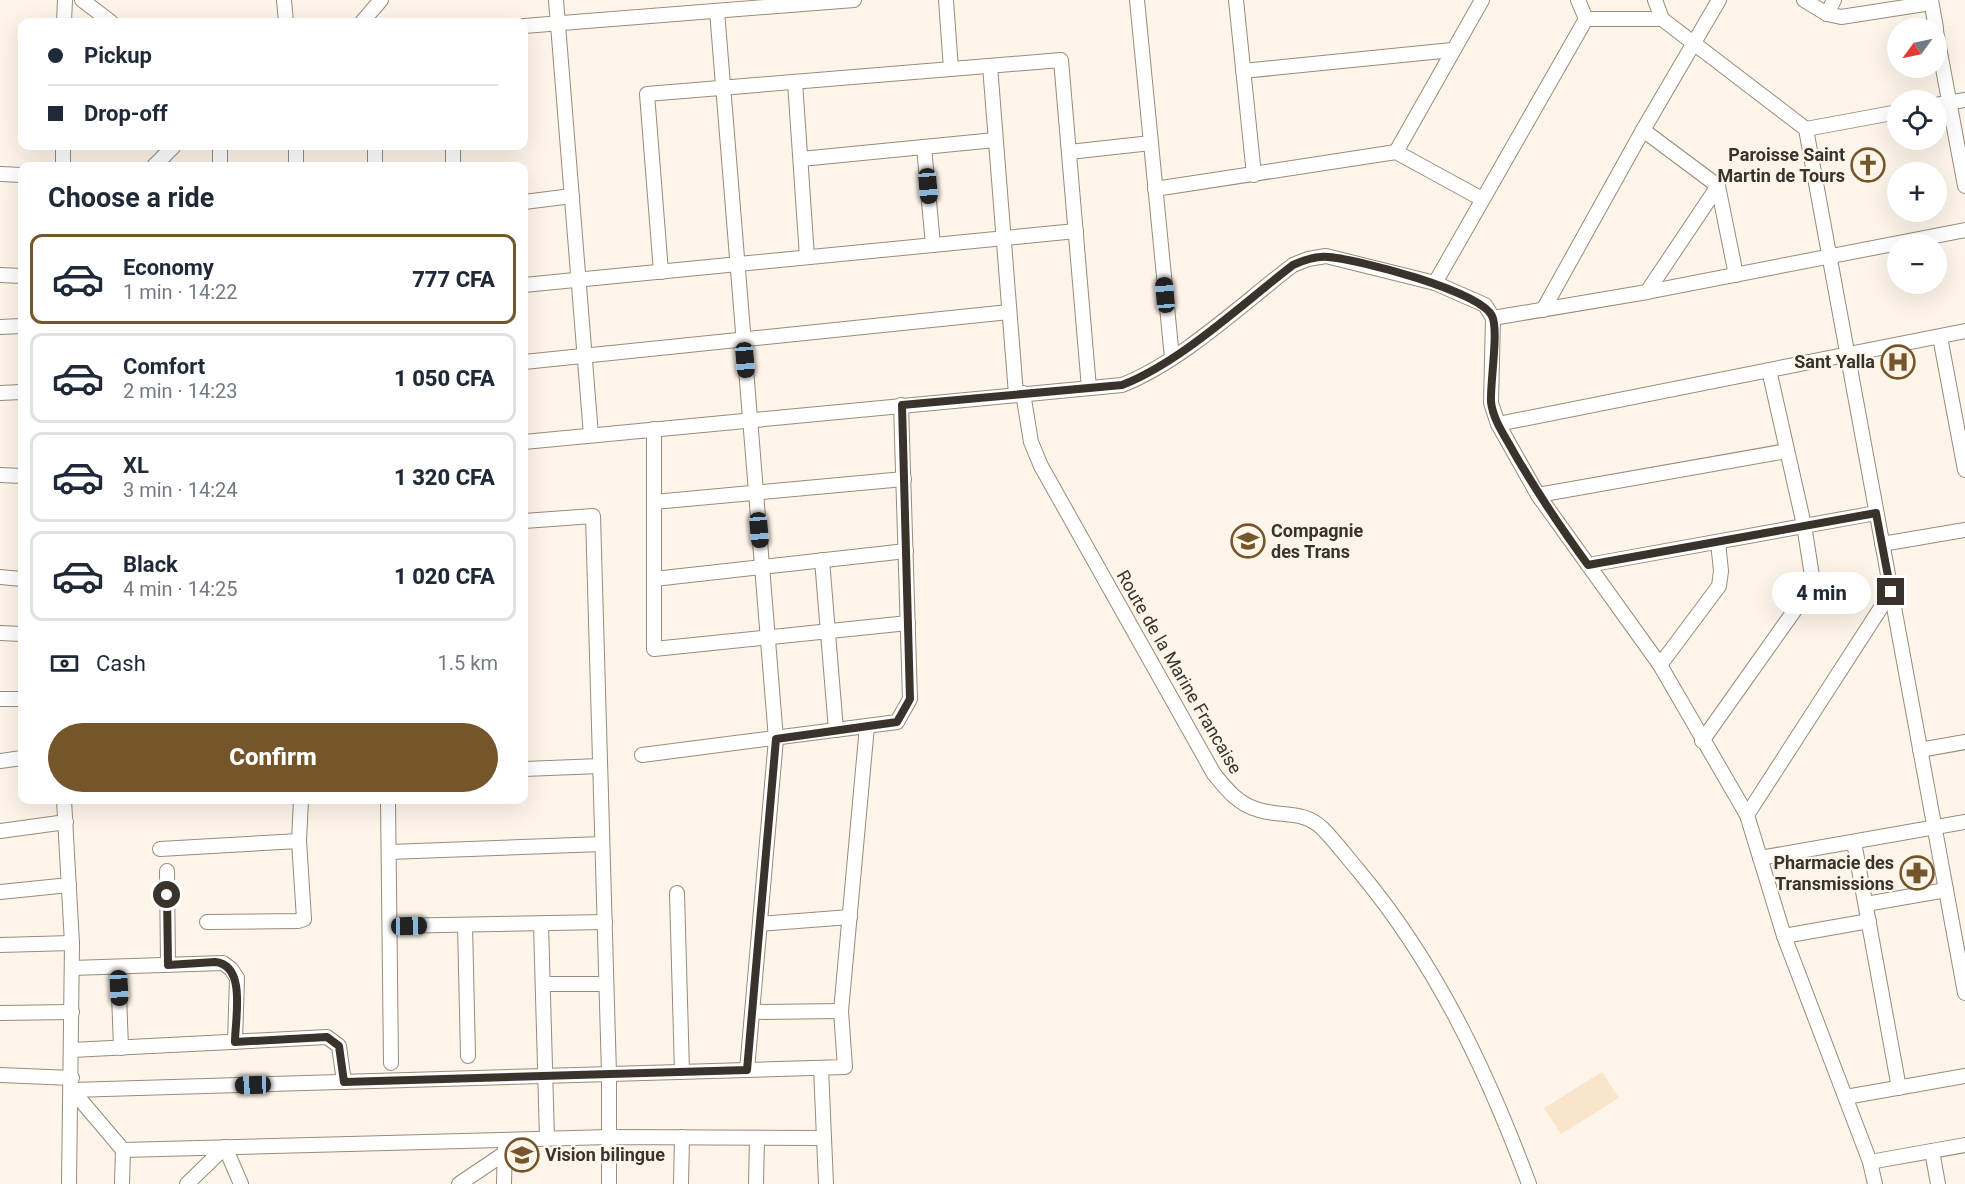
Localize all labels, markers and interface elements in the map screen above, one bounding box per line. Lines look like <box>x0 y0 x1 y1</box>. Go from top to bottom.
north arrow <box>1887 18 1947 78</box>
map controls <box>1887 18 1947 294</box>
text: Pickup <box>84 43 152 68</box>
button: locate <box>1887 90 1947 150</box>
text: Drop-off <box>84 101 168 126</box>
place label: Paroisse Saint Martin de Tours <box>1718 144 1845 186</box>
church icon: Paroisse Saint Martin de Tours <box>1850 147 1886 183</box>
button: + <box>1887 162 1947 222</box>
car <box>917 167 939 205</box>
text: Choose a ride <box>48 182 214 214</box>
button: − <box>1887 234 1947 294</box>
icon: car <box>51 252 105 306</box>
text: Economy <box>123 255 214 280</box>
text: 777 CFA <box>412 267 495 292</box>
car <box>1154 276 1176 314</box>
text: 1 min · 14:22 <box>123 280 238 304</box>
car <box>734 341 756 379</box>
hospital icon: Sant Yalla <box>1880 344 1916 380</box>
icon: car <box>51 351 105 405</box>
place label: Sant Yalla <box>1794 351 1875 372</box>
text: Comfort <box>123 354 205 379</box>
text: 1 050 CFA <box>394 366 495 391</box>
text: 2 min · 14:23 <box>123 379 238 403</box>
icon: car <box>51 450 105 504</box>
text: XL <box>123 453 149 478</box>
text: 1 320 CFA <box>394 465 495 490</box>
text: 3 min · 14:24 <box>123 478 238 502</box>
car <box>748 511 770 549</box>
place label: Compagnie des Trans <box>1271 520 1363 562</box>
school or university icon: Compagnie des Trans <box>1230 523 1266 559</box>
icon: car <box>51 549 105 603</box>
text: Black <box>123 552 178 577</box>
text: 1 020 CFA <box>394 564 495 589</box>
street label: Route de la Marine Francaise <box>1112 566 1246 777</box>
callout: 4 min <box>1771 571 1870 613</box>
text: 4 min · 14:25 <box>123 577 238 601</box>
route end <box>1877 578 1904 605</box>
text: 4 min <box>1796 581 1847 605</box>
icon: cash <box>48 647 81 680</box>
text: Cash <box>96 651 146 676</box>
text: 1.5 km <box>438 651 498 675</box>
button: Confirm <box>48 723 498 792</box>
place label: Pharmacie des Transmissions <box>1773 852 1894 894</box>
pharmacy icon: Pharmacie des Transmissions <box>1899 855 1935 891</box>
route start <box>153 881 180 908</box>
car <box>391 917 427 935</box>
car <box>109 970 129 1006</box>
car <box>235 1075 271 1095</box>
school or university icon: Vision bilingue <box>504 1137 540 1173</box>
place label: Vision bilingue <box>545 1144 665 1165</box>

